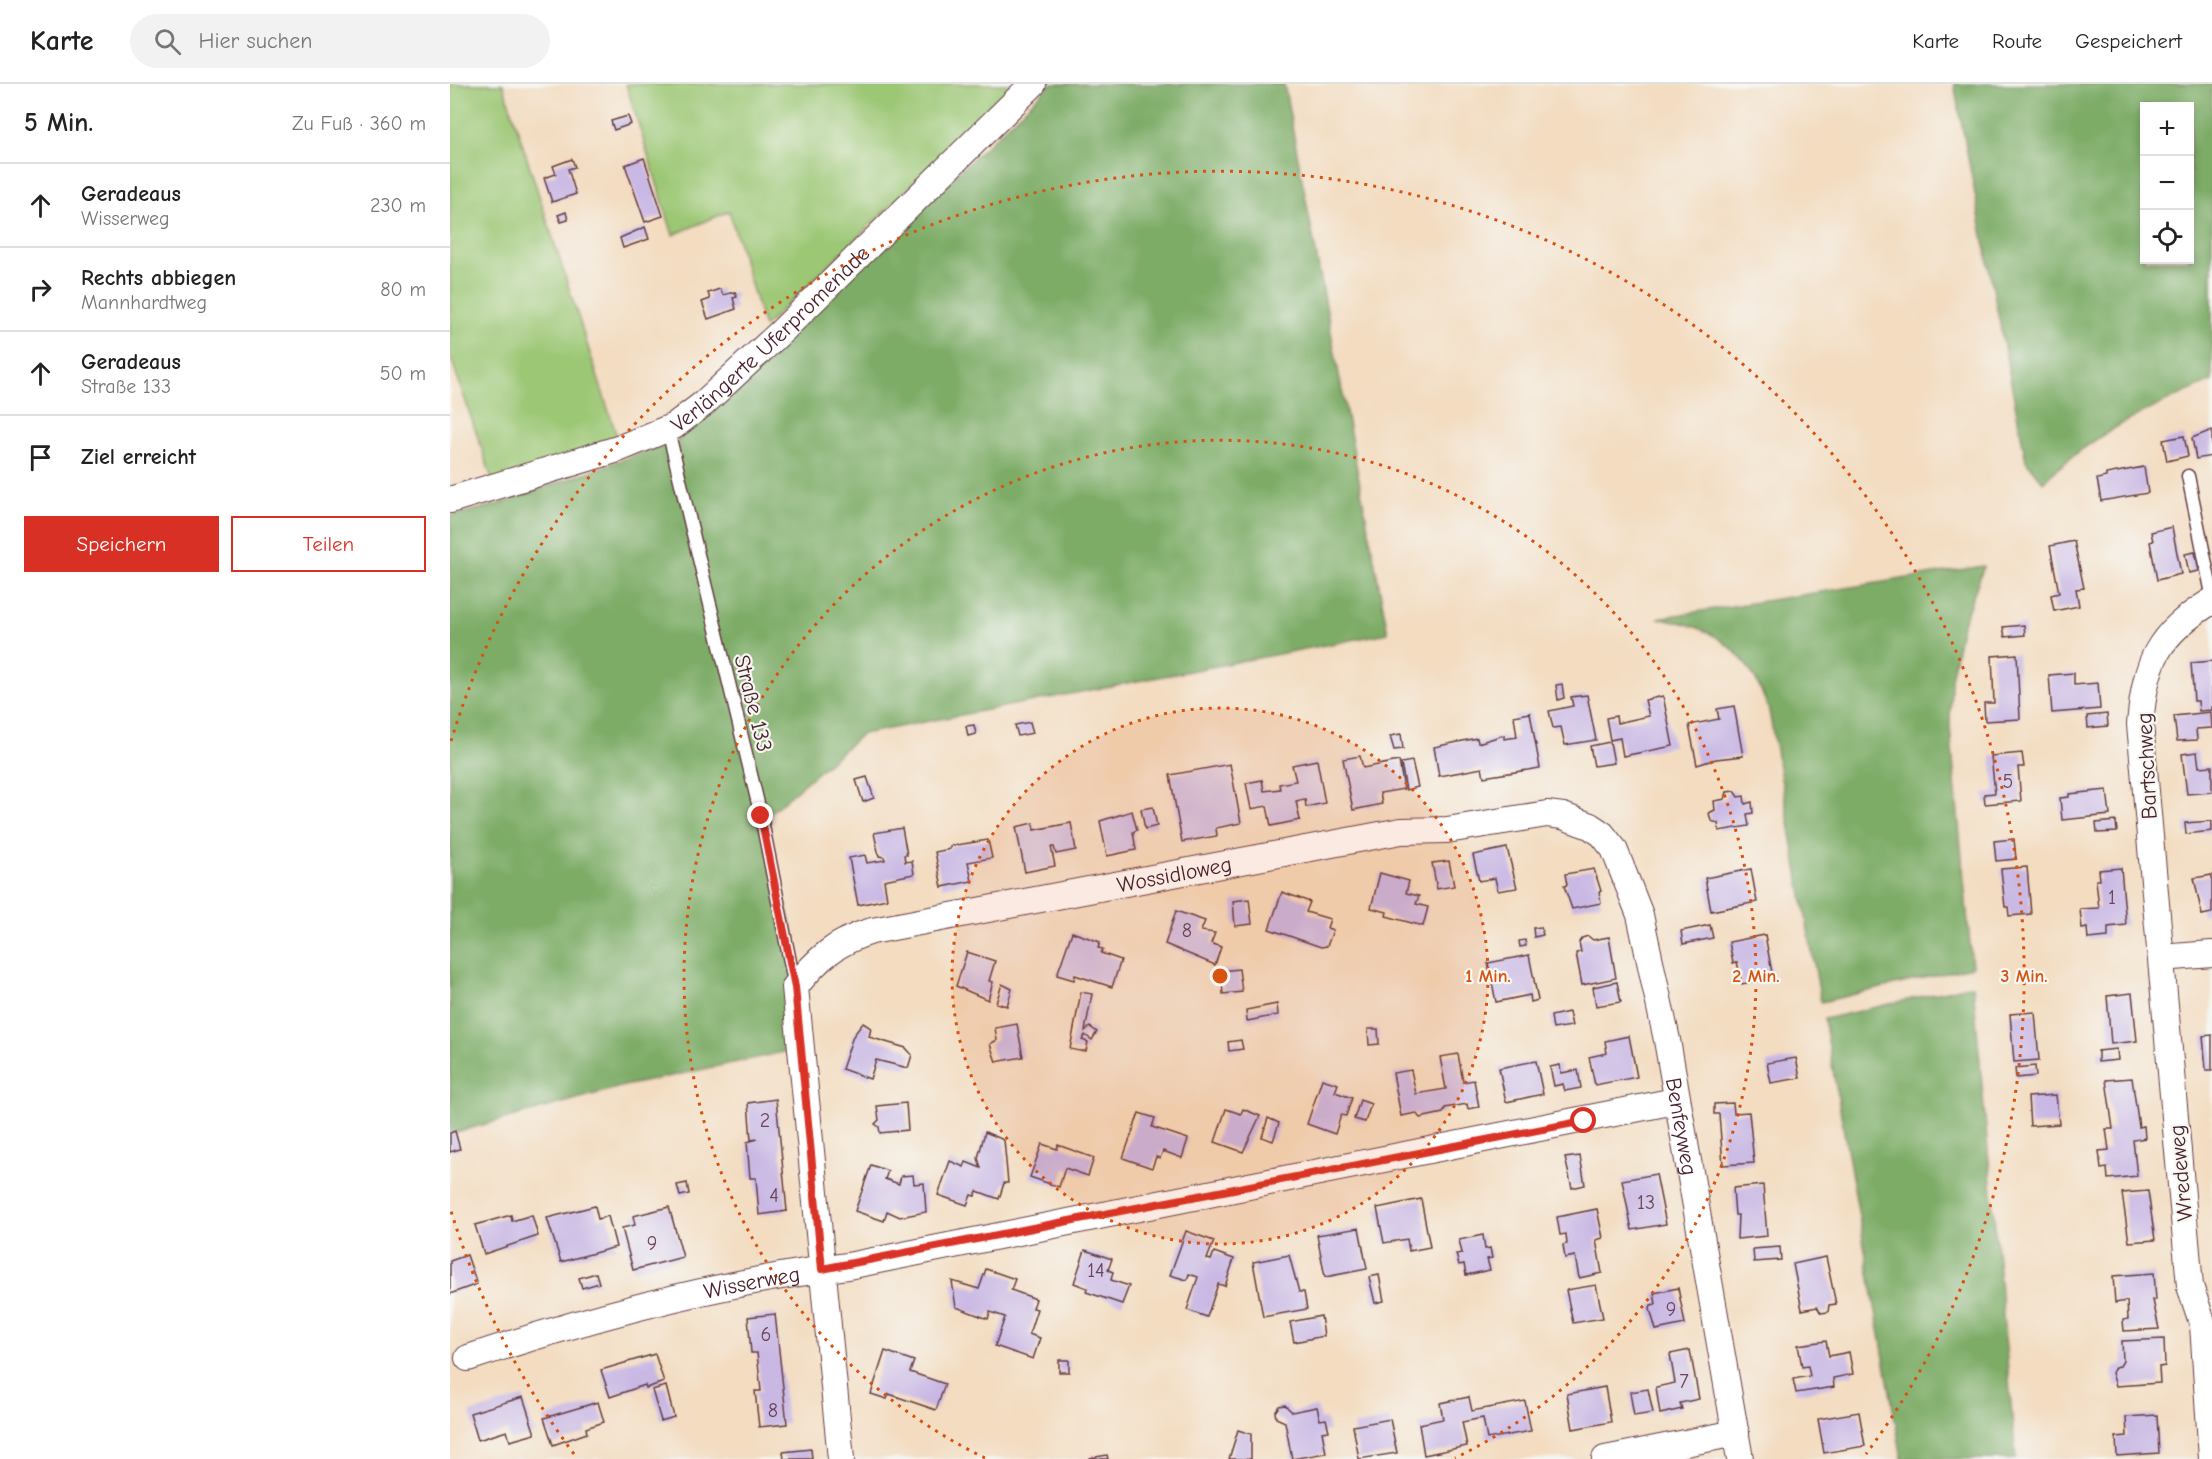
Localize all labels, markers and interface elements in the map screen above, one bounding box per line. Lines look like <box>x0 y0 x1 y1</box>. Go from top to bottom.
search box <box>130 14 550 68</box>
text: Karte <box>30 25 94 57</box>
icon: search <box>151 25 184 58</box>
text: Hier suchen <box>199 28 313 54</box>
text: Karte <box>1912 29 1959 53</box>
text: Route <box>1992 29 2042 53</box>
text: Gespeichert <box>2075 29 2182 53</box>
map controls <box>2140 102 2194 264</box>
button: + <box>2140 102 2194 156</box>
text: 5 Min. <box>24 108 93 138</box>
text: Zu Fuß · 360 m <box>292 112 426 135</box>
button: − <box>2140 156 2194 210</box>
text: Geradeaus <box>81 181 181 207</box>
icon: ahead <box>24 189 57 222</box>
text: 230 m <box>370 194 426 217</box>
text: Wisserweg <box>81 207 170 230</box>
button: locate <box>2140 210 2194 264</box>
street label: Verlängerte Uferpromenade <box>666 240 875 438</box>
text: Rechts abbiegen <box>81 265 236 291</box>
icon: right <box>24 273 57 306</box>
text: 80 m <box>380 278 426 301</box>
text: Mannhardtweg <box>81 291 207 314</box>
text: Geradeaus <box>81 349 181 375</box>
icon: ahead <box>24 357 57 390</box>
text: 50 m <box>380 362 426 385</box>
text: Straße 133 <box>81 375 171 398</box>
icon: arrive <box>24 441 57 474</box>
text: Ziel erreicht <box>81 444 196 470</box>
button: Speichern <box>24 516 219 572</box>
button: Teilen <box>231 516 426 572</box>
street label: Straße 133 <box>728 652 778 754</box>
street label: Bartschweg <box>2131 712 2163 820</box>
house number: 5 <box>2003 770 2013 793</box>
route end <box>747 802 773 828</box>
street label: Wossidloweg <box>1115 851 1234 898</box>
house number: 1 <box>2108 886 2116 909</box>
house number: 8 <box>1182 919 1192 942</box>
centre of rings <box>1210 966 1230 986</box>
text: 1 Min. <box>1465 966 1511 987</box>
text: 2 Min. <box>1732 966 1780 987</box>
text: 3 Min. <box>2000 966 2048 987</box>
street label: Benfeyweg <box>1660 1076 1702 1178</box>
route start <box>1570 1107 1596 1133</box>
house number: 2 <box>760 1109 770 1132</box>
street label: Wredeweg <box>2164 1124 2198 1222</box>
house number: 4 <box>769 1184 779 1207</box>
house number: 13 <box>1637 1191 1655 1214</box>
house number: 9 <box>647 1232 657 1255</box>
house number: 14 <box>1087 1259 1105 1282</box>
street label: Wisserweg <box>701 1261 802 1305</box>
house number: 9 <box>1666 1298 1676 1321</box>
house number: 6 <box>761 1323 771 1346</box>
house number: 7 <box>1679 1370 1689 1393</box>
house number: 8 <box>768 1399 778 1422</box>

